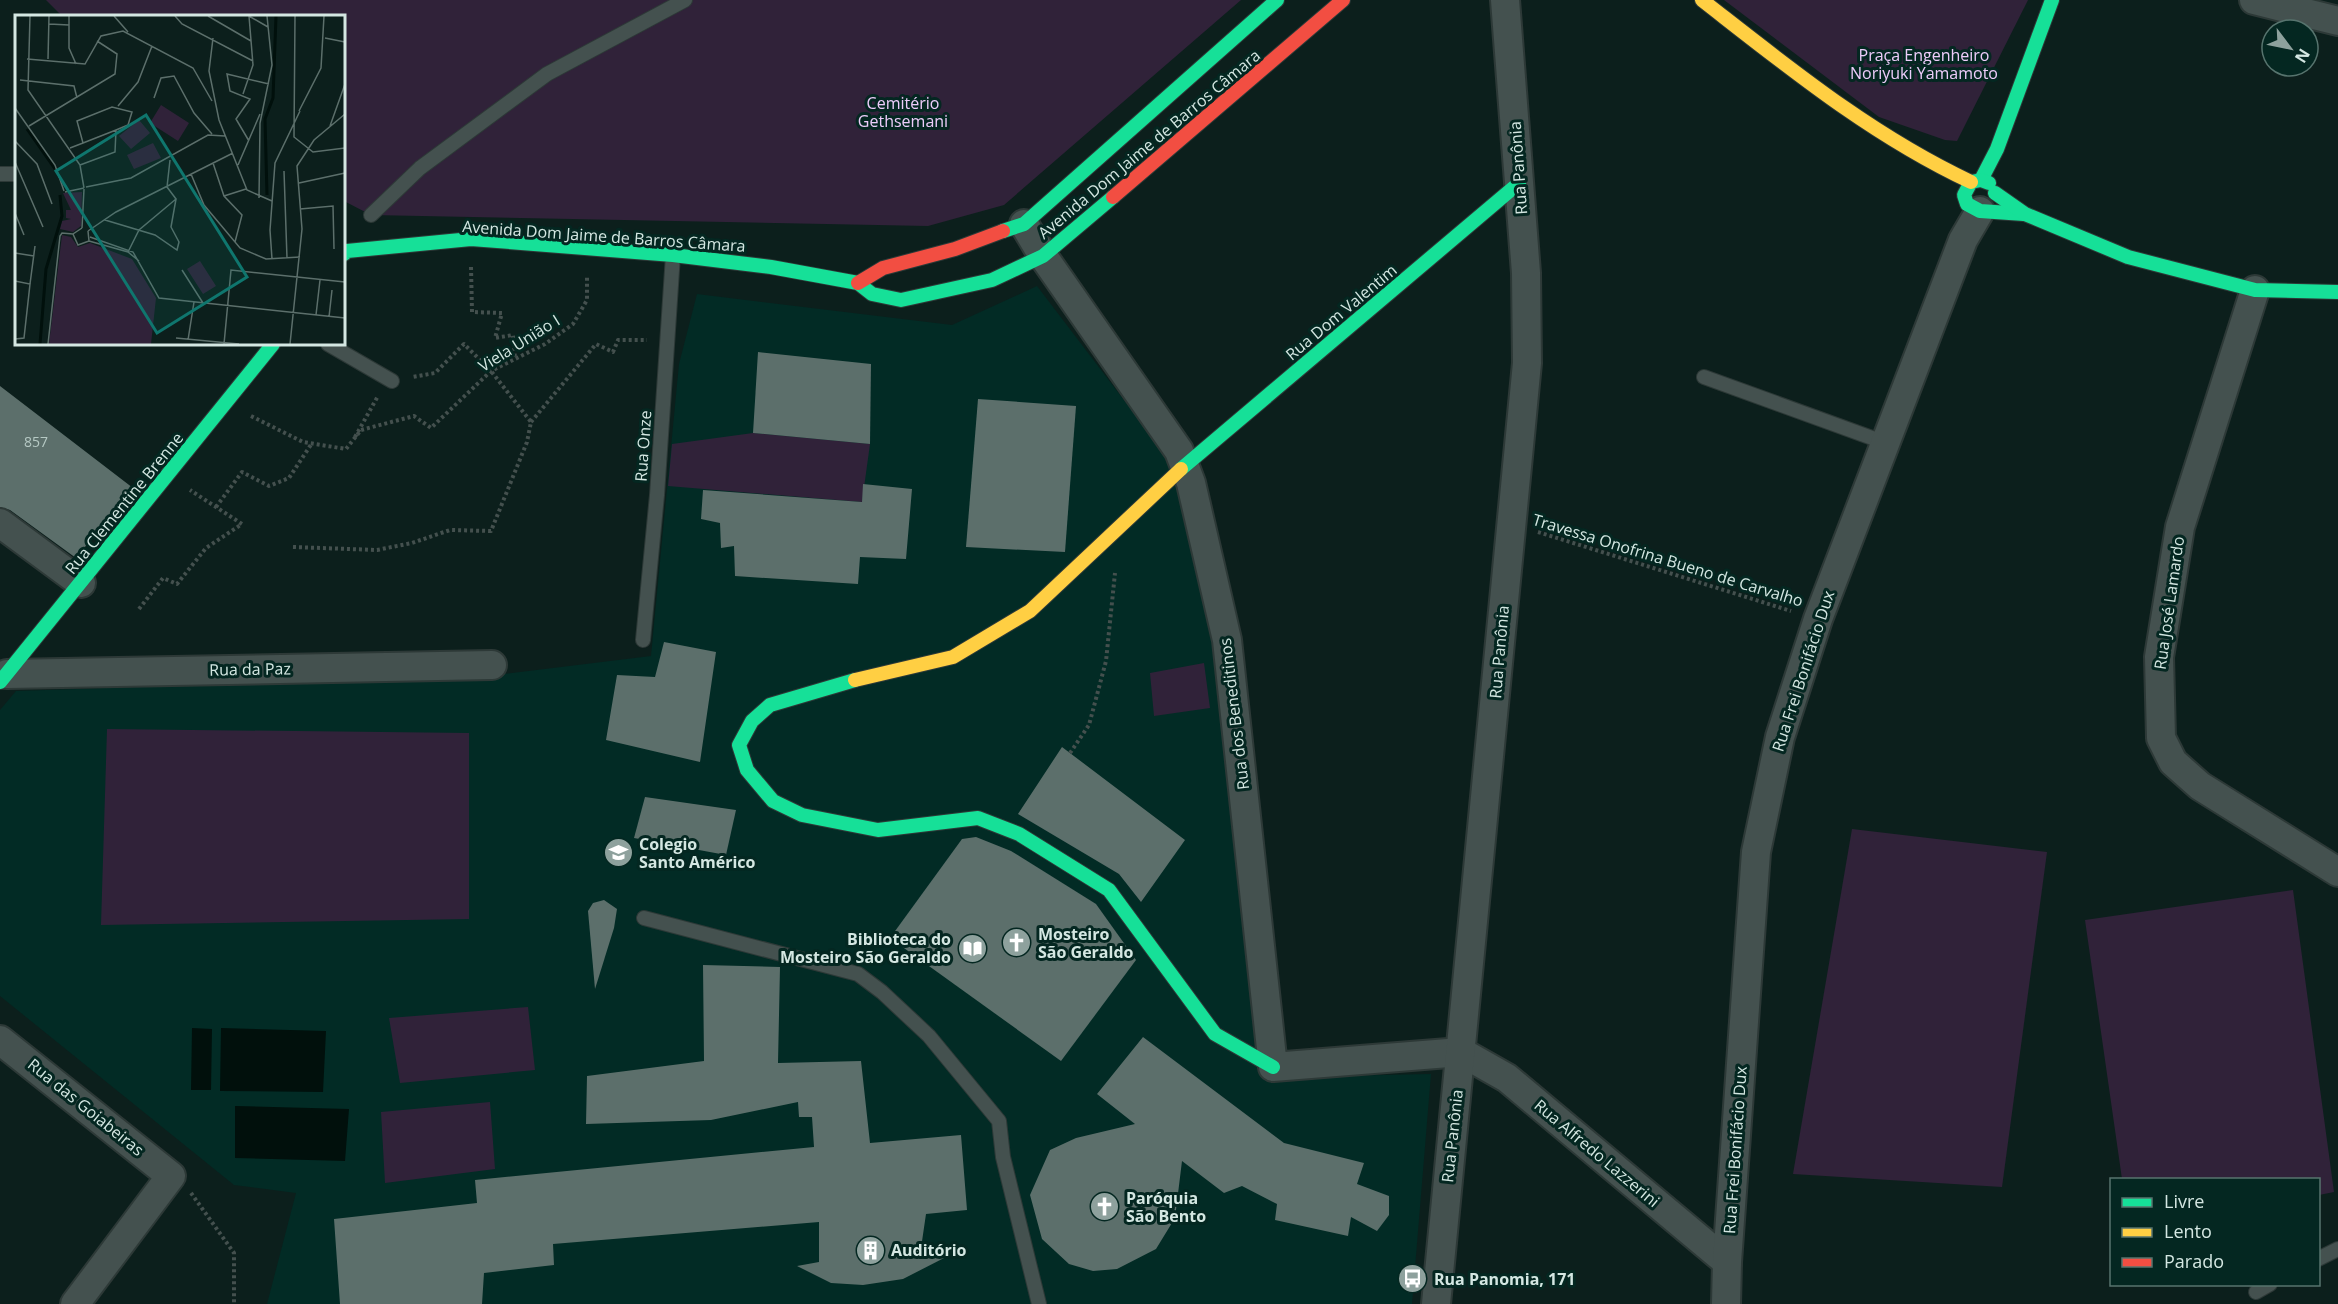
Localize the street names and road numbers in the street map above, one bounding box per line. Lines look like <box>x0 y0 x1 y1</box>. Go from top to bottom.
street label: Avenida Dom Jaime de Barros Câmara <box>1033 44 1265 244</box>
street label: Rua Panônia <box>1504 121 1532 215</box>
street label: Avenida Dom Jaime de Barros Câmara <box>462 215 746 257</box>
street label: Rua Dom Valentim <box>1281 259 1401 365</box>
street label: Viela União I <box>474 309 564 377</box>
street label: Rua Onze <box>630 410 656 482</box>
street label: Rua Clementine Brenne <box>60 427 188 579</box>
street label: Travessa Onofrina Bueno de Carvalho <box>1530 508 1806 612</box>
street label: Rua José Lamardo <box>2149 535 2189 671</box>
street label: Rua Frei Bonifácio Dux <box>1767 587 1840 754</box>
street label: Rua Panônia <box>1484 605 1514 699</box>
street label: Rua dos Beneditinos <box>1214 637 1254 791</box>
street label: Rua da Paz <box>209 657 291 681</box>
street label: Rua das Goiabeiras <box>23 1053 149 1161</box>
street label: Rua Frei Bonifácio Dux <box>1718 1065 1752 1235</box>
street label: Rua Panônia <box>1436 1088 1468 1184</box>
street label: Rua Alfredo Lazzerini <box>1530 1094 1664 1212</box>

